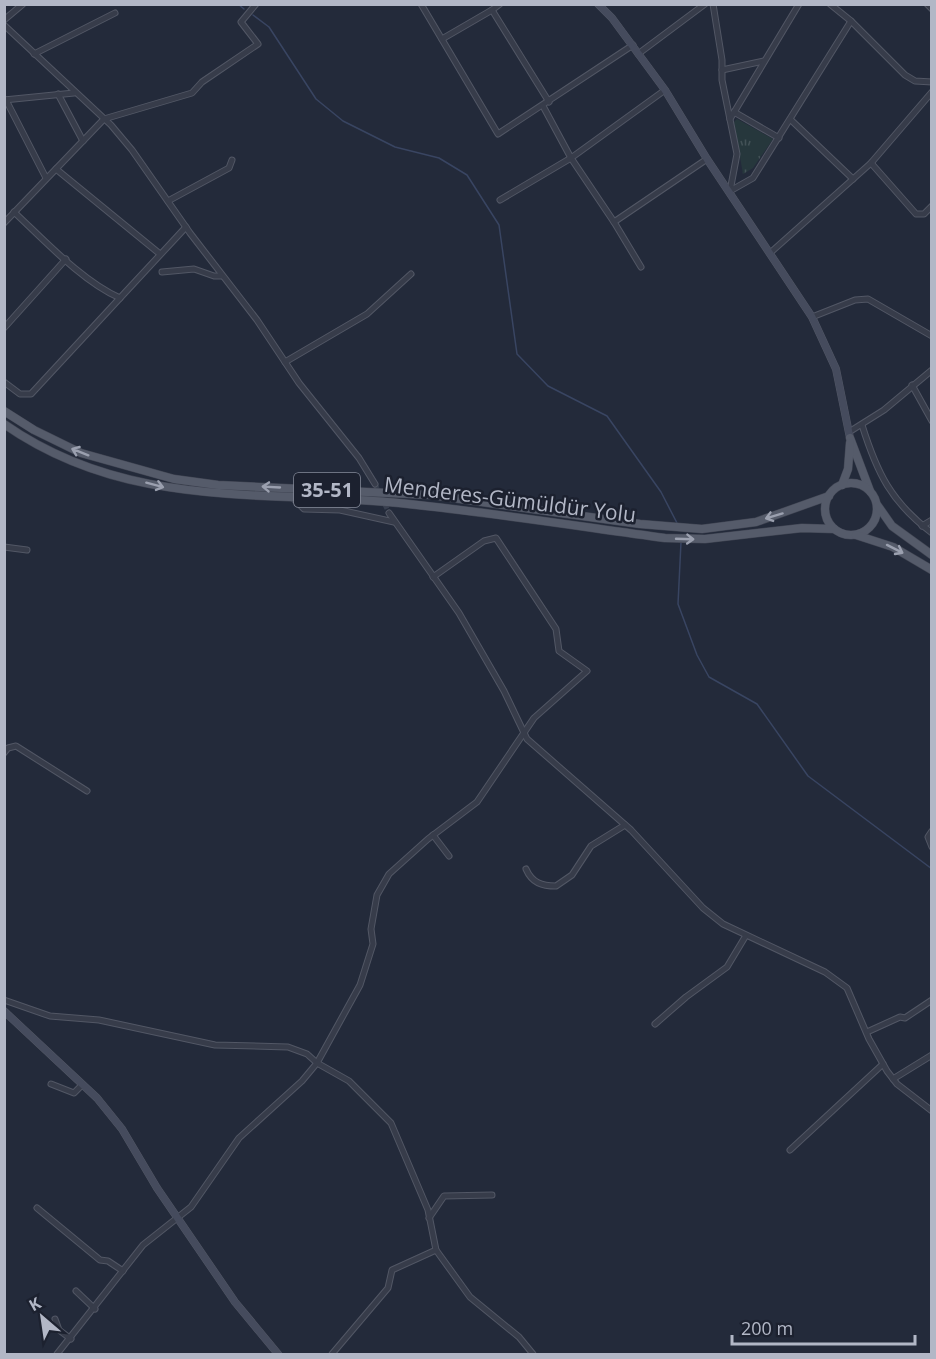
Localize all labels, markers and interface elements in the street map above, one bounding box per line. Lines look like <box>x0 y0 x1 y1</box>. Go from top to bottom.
one-way arrow <box>71 446 90 457</box>
street label: Menderes-Gümüldür Yolu <box>383 470 638 528</box>
road number: 35-51 <box>294 473 360 507</box>
one-way arrow <box>145 480 164 492</box>
one-way arrow <box>261 482 281 493</box>
one-way arrow <box>765 511 784 522</box>
one-way arrow <box>675 533 695 544</box>
one-way arrow <box>885 544 903 555</box>
north arrow <box>12 1287 72 1347</box>
text: K <box>25 1292 45 1316</box>
scale bar <box>732 1308 915 1346</box>
text: 200 m <box>741 1316 793 1340</box>

